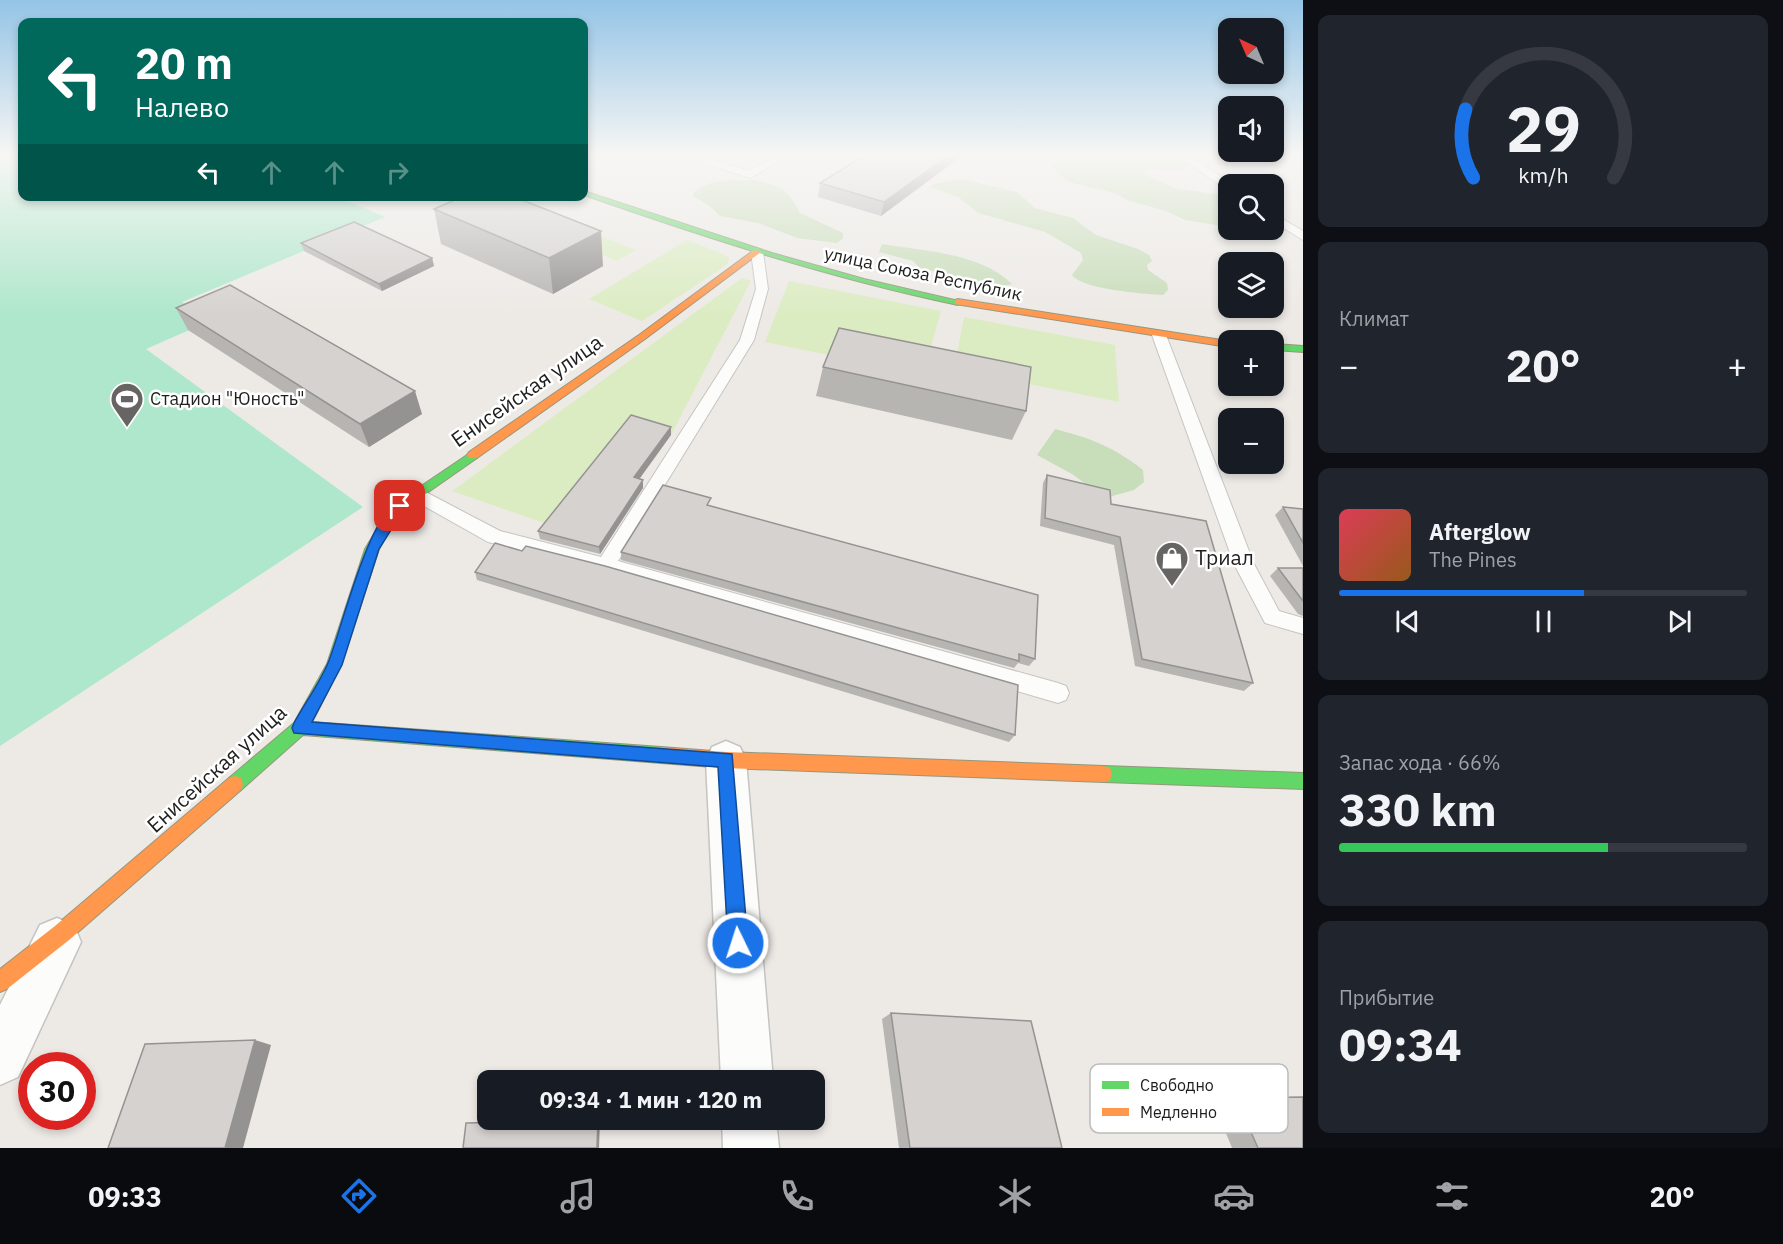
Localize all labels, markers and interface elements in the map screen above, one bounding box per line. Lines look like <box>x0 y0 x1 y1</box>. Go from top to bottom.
north arrow <box>1218 18 1284 84</box>
map controls <box>1218 18 1284 474</box>
text: 20 m <box>135 36 233 91</box>
icon: left <box>36 42 114 120</box>
text: 29 <box>1506 88 1580 169</box>
text: Налево <box>135 89 229 124</box>
button: sound <box>1218 96 1284 162</box>
icon: left <box>192 156 225 189</box>
icon: ahead <box>255 156 288 189</box>
icon: ahead <box>318 156 351 189</box>
icon: right <box>381 156 414 189</box>
text: km/h <box>1518 161 1568 189</box>
button: search <box>1218 174 1284 240</box>
street label: улица Союза Республик <box>822 241 1024 306</box>
button: layers <box>1218 252 1284 318</box>
text: Климат <box>1339 305 1409 332</box>
street label: Енисейская улица <box>445 327 608 453</box>
button: + <box>1218 330 1284 396</box>
text: 20° <box>1505 336 1581 394</box>
text: − <box>1339 344 1359 387</box>
text: + <box>1727 344 1747 387</box>
sports icon: Стадион "Юность" <box>109 381 145 428</box>
place label: Стадион "Юность" <box>150 387 305 410</box>
button: − <box>1218 408 1284 474</box>
pin <box>374 480 425 531</box>
icon: arrive <box>383 489 416 522</box>
text: Afterglow <box>1429 517 1531 546</box>
shop icon: Триал <box>1154 540 1190 587</box>
place label: Триал <box>1195 543 1254 571</box>
text: The Pines <box>1429 546 1517 573</box>
icon: previous <box>1391 605 1424 638</box>
icon: pause <box>1527 605 1560 638</box>
icon: next <box>1663 605 1696 638</box>
street label: Енисейская улица <box>141 698 292 838</box>
text: Запас хода · 66% <box>1339 749 1501 776</box>
text: 330 km <box>1339 780 1497 838</box>
position arrow <box>706 911 770 975</box>
text: Прибытие <box>1339 984 1434 1011</box>
text: 09:34 <box>1339 1015 1462 1073</box>
speed limit sign: 30 <box>18 1052 96 1130</box>
legend <box>1090 1064 1288 1133</box>
text: Свободно <box>1140 1075 1214 1095</box>
text: 09:34 · 1 мин · 120 m <box>540 1085 762 1114</box>
text: Медленно <box>1140 1102 1217 1122</box>
icon: directions <box>338 1175 380 1217</box>
icon: music <box>557 1175 599 1217</box>
icon: phone <box>776 1175 818 1217</box>
icon: climate <box>994 1175 1036 1217</box>
icon: car <box>1213 1175 1255 1217</box>
icon: filters <box>1431 1175 1473 1217</box>
text: 09:33 <box>88 1179 162 1214</box>
text: 20° <box>1650 1179 1695 1214</box>

